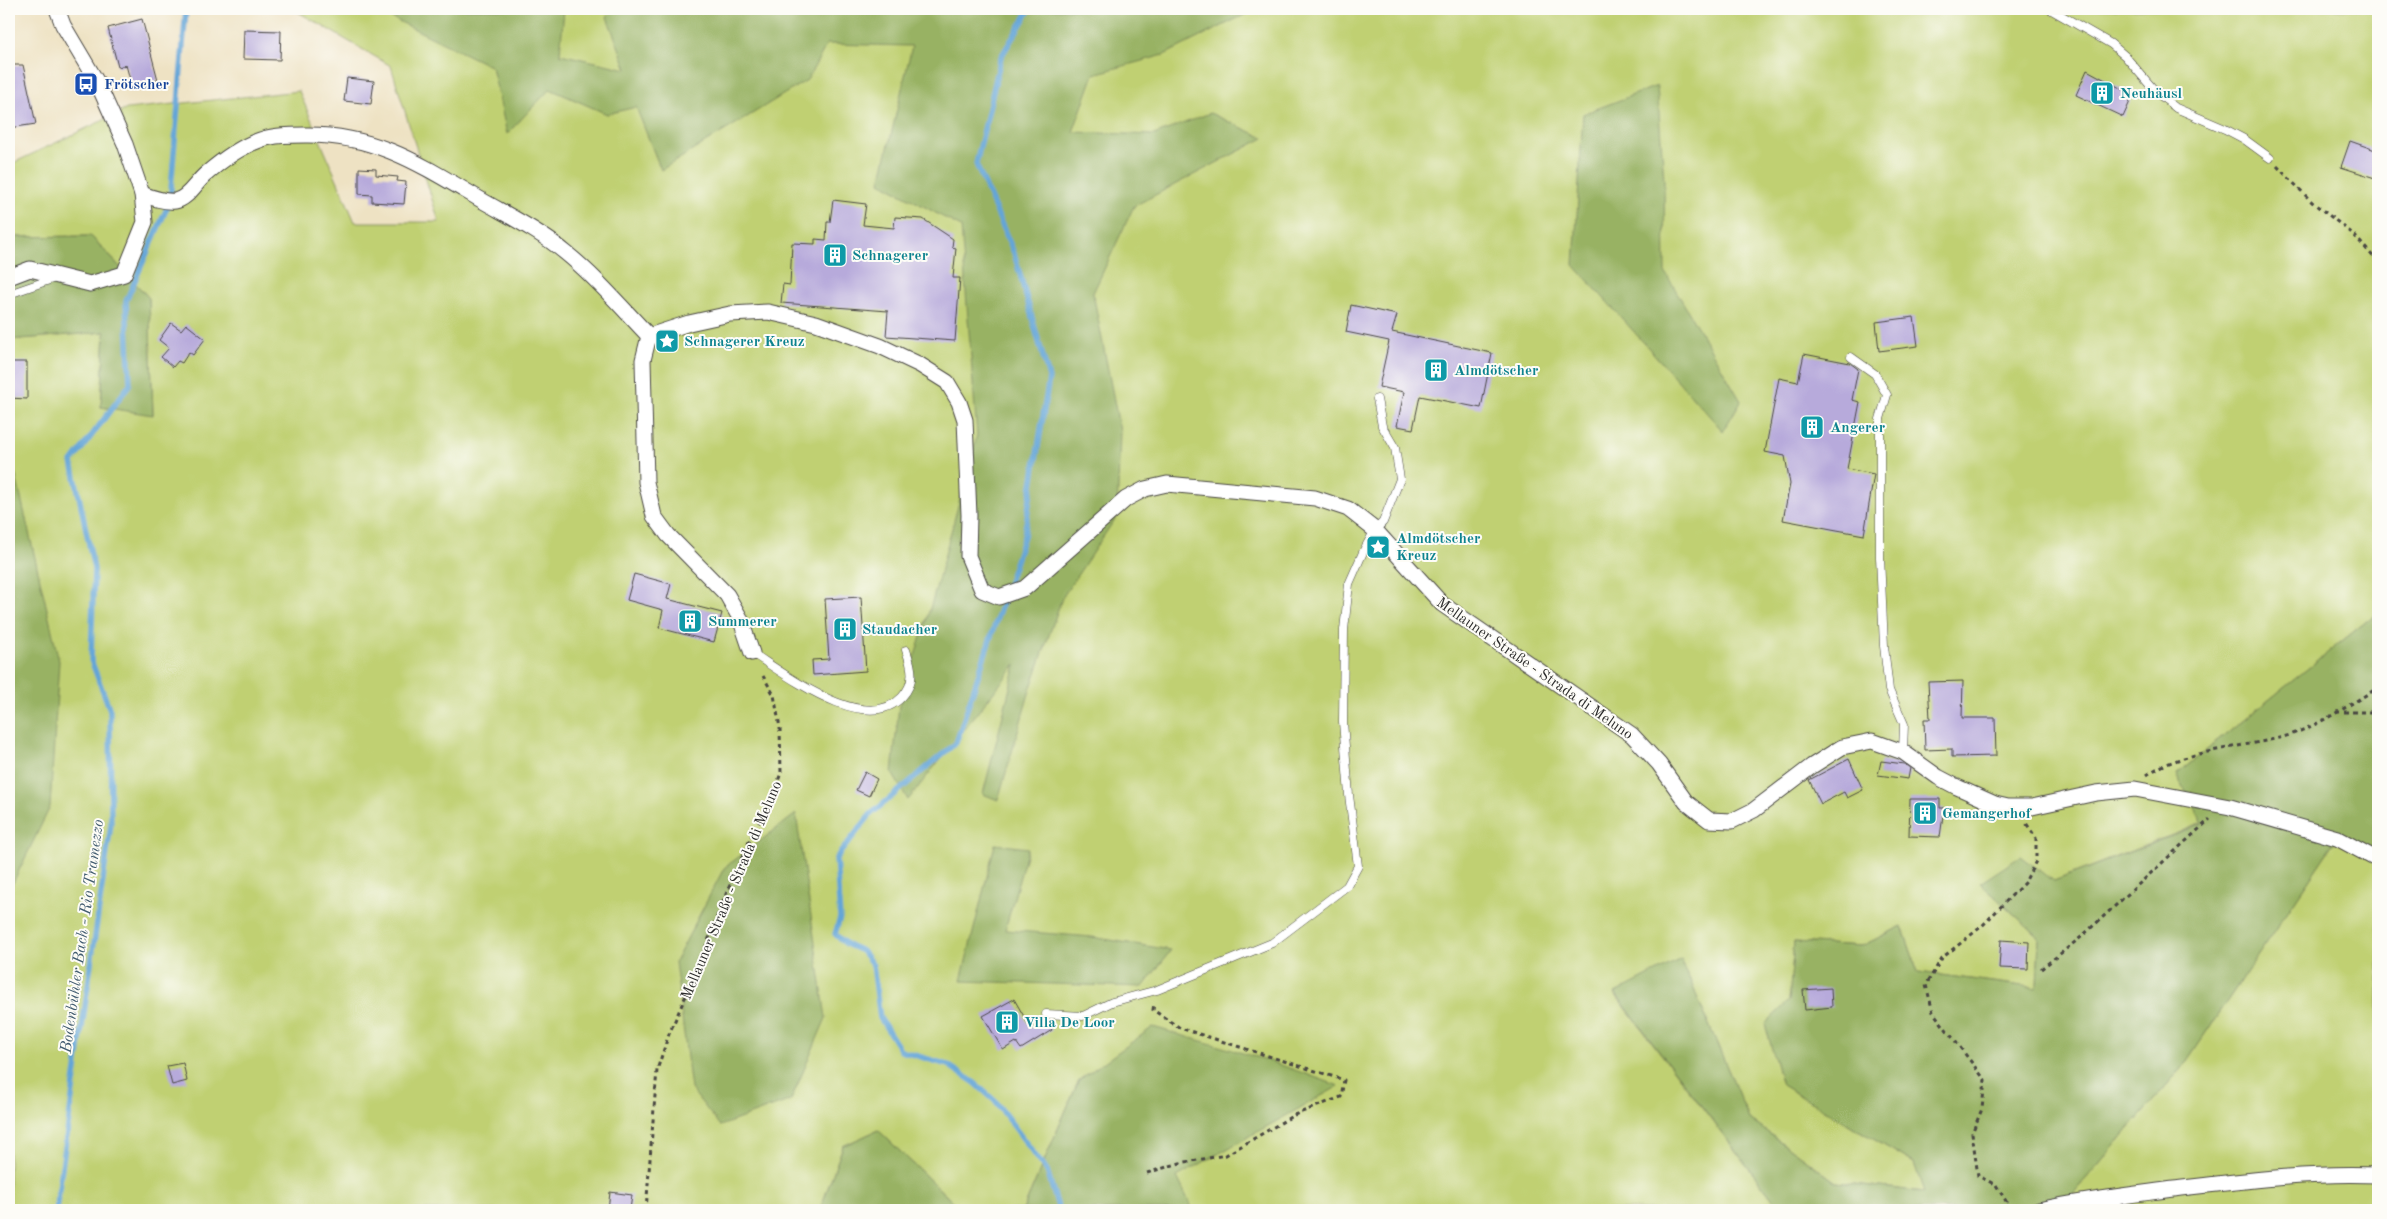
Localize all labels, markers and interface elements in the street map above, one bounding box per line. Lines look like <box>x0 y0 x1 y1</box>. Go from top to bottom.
bus stop icon: Frötscher <box>73 71 99 97</box>
place label: Frötscher <box>104 78 170 93</box>
building icon: Neuhäusl <box>2089 80 2115 106</box>
place label: Neuhäusl <box>2120 87 2183 102</box>
building icon: Schnagerer <box>822 242 848 268</box>
place label: Schnagerer <box>852 249 929 264</box>
place icon: Schnagerer Kreuz <box>654 328 680 354</box>
place label: Schnagerer Kreuz <box>684 335 805 350</box>
building icon: Almdötscher <box>1423 357 1449 383</box>
place label: Almdötscher <box>1454 364 1539 379</box>
building icon: Angerer <box>1799 414 1825 440</box>
place label: Angerer <box>1830 421 1886 436</box>
place label: Almdötscher Kreuz <box>1396 532 1481 564</box>
place icon: Almdötscher Kreuz <box>1365 534 1391 560</box>
street label: Mellauner Straße - Strada di Meluno <box>1433 595 1635 743</box>
building icon: Summerer <box>677 608 703 634</box>
place label: Summerer <box>708 615 777 630</box>
building icon: Staudacher <box>832 616 858 642</box>
place label: Staudacher <box>862 623 938 638</box>
street label: Mellauner Straße - Strada di Meluno <box>679 779 785 1002</box>
building icon: Gemangerhof <box>1912 800 1938 826</box>
place label: Gemangerhof <box>1942 807 2033 822</box>
water label: Bodenbühler Bach - Rio Tramezzo <box>59 818 107 1055</box>
building icon: Villa De Loor <box>994 1009 1020 1035</box>
place label: Villa De Loor <box>1024 1016 1115 1031</box>

